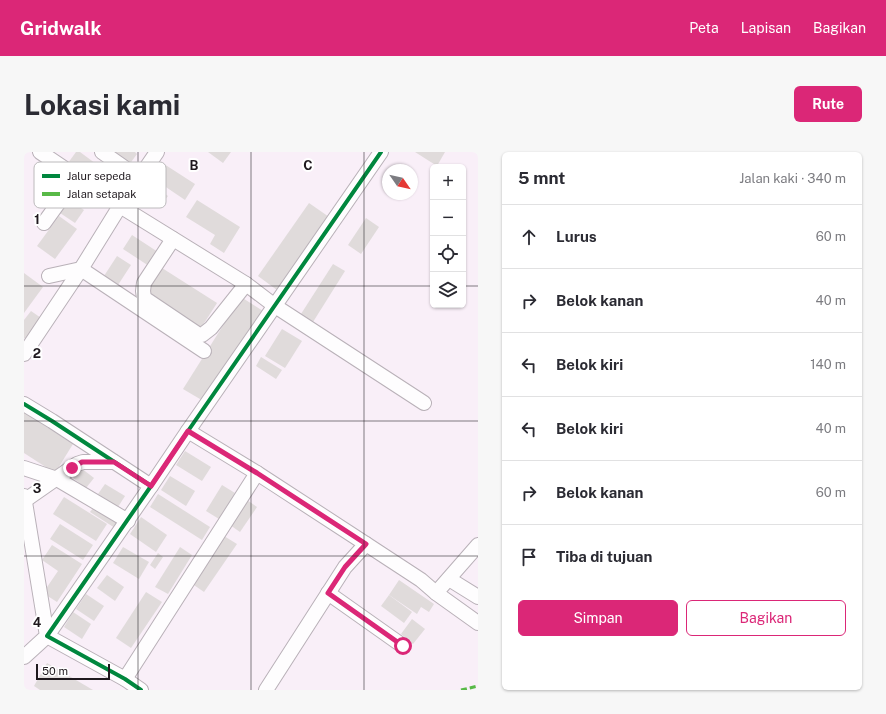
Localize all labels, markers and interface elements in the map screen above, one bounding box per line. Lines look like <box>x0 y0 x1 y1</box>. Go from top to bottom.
text: Gridwalk <box>20 17 101 39</box>
text: Peta <box>689 20 719 36</box>
text: Lapisan <box>741 20 791 36</box>
text: Bagikan <box>813 20 866 36</box>
button: Rute <box>794 86 862 122</box>
text: Lokasi kami <box>24 88 180 121</box>
text: B <box>190 158 199 173</box>
text: C <box>303 158 313 173</box>
legend <box>34 162 166 208</box>
north arrow <box>382 164 418 200</box>
map controls <box>430 164 466 308</box>
button: + <box>430 164 466 200</box>
text: 5 mnt <box>518 168 565 188</box>
text: Jalur sepeda <box>67 170 131 182</box>
text: Jalan kaki · 340 m <box>739 171 846 186</box>
text: Jalan setapak <box>67 188 136 200</box>
button: − <box>430 200 466 236</box>
text: 1 <box>34 212 40 227</box>
icon: ahead <box>518 226 540 248</box>
text: Lurus <box>556 228 597 245</box>
text: 60 m <box>816 229 846 244</box>
button: locate <box>430 236 466 272</box>
button: layers <box>430 272 466 308</box>
icon: right <box>518 290 540 312</box>
text: Belok kanan <box>556 292 643 309</box>
text: 40 m <box>815 293 846 308</box>
text: 2 <box>33 346 41 361</box>
icon: left <box>518 354 540 376</box>
text: Belok kiri <box>556 356 623 373</box>
text: 140 m <box>810 357 846 372</box>
icon: left <box>518 418 540 440</box>
text: Belok kiri <box>556 420 623 437</box>
text: 40 m <box>815 421 846 436</box>
route end <box>63 459 81 477</box>
text: 3 <box>33 481 42 496</box>
icon: right <box>518 482 540 504</box>
text: Belok kanan <box>556 484 643 501</box>
text: 60 m <box>816 485 846 500</box>
icon: arrive <box>518 546 540 568</box>
text: Tiba di tujuan <box>556 548 652 565</box>
button: Simpan <box>518 600 678 636</box>
button: Bagikan <box>686 600 846 636</box>
text: 4 <box>33 615 42 630</box>
route start <box>394 637 412 655</box>
scale bar <box>36 662 110 681</box>
text: 50 m <box>42 665 68 677</box>

